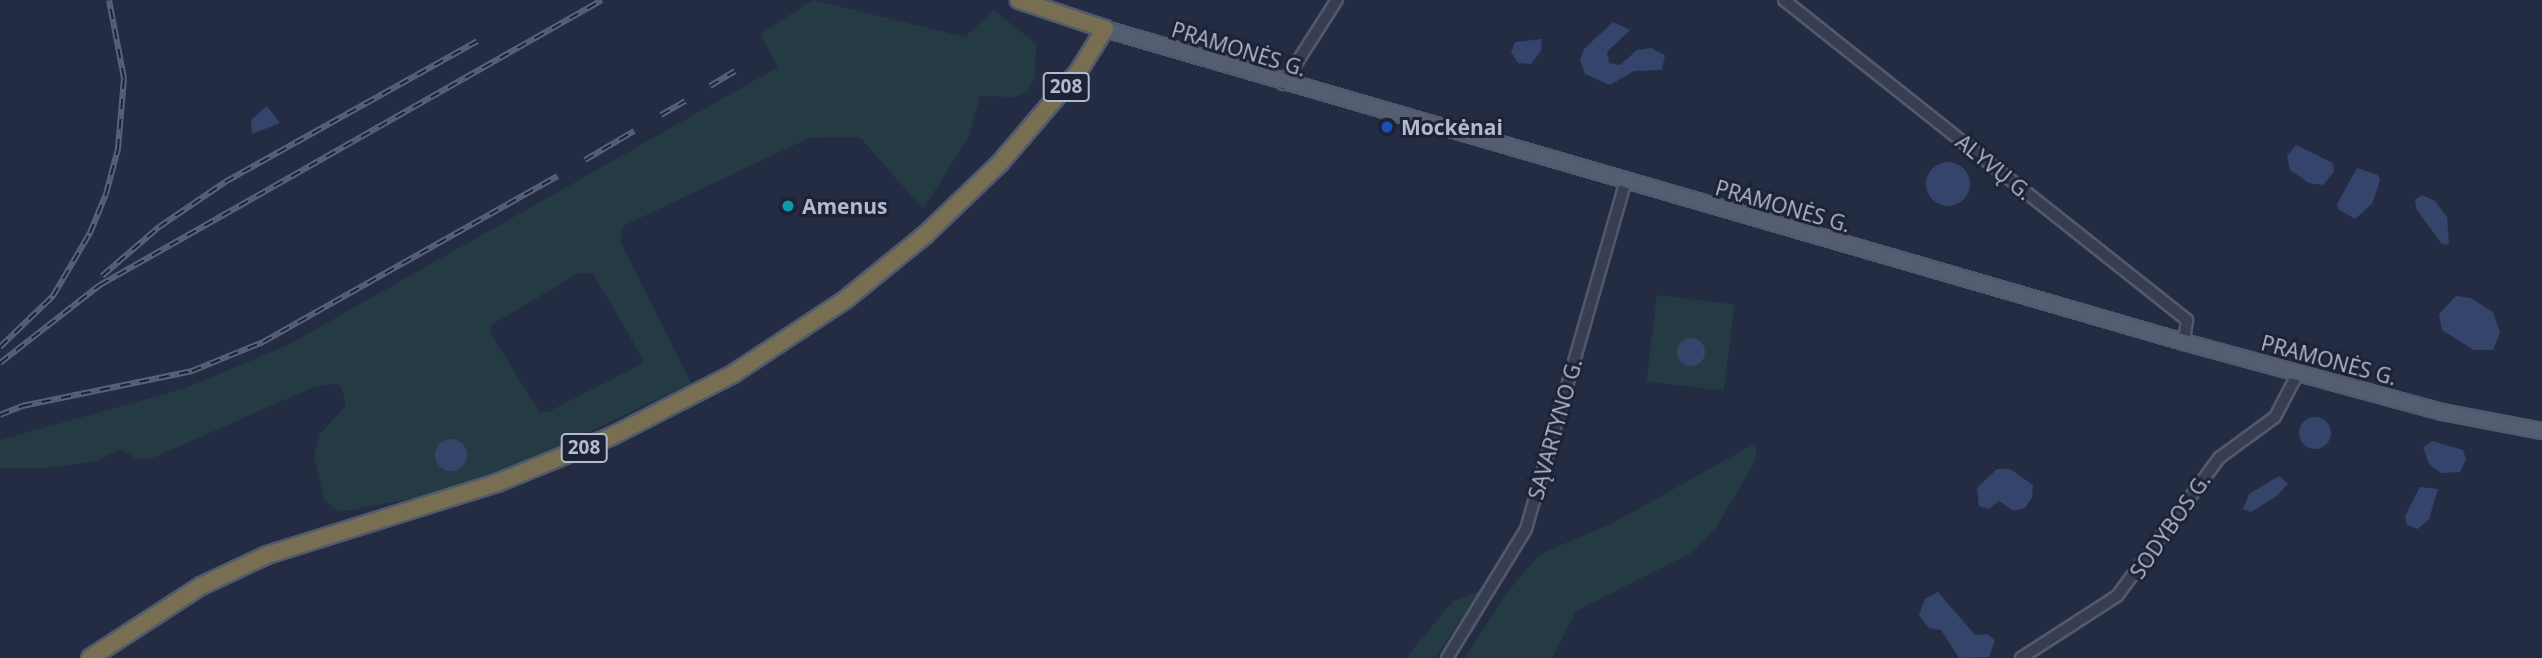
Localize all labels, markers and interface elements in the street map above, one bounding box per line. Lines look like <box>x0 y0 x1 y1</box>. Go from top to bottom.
street label: PRAMONĖS G. <box>1169 17 1309 81</box>
road number: 208 <box>1042 72 1090 102</box>
place label: Mockėnai <box>1401 114 1503 140</box>
marker: Mockėnai <box>1379 119 1395 135</box>
street label: ALYVŲ G. <box>1951 129 2037 205</box>
street label: PRAMONĖS G. <box>1713 175 1853 237</box>
place label: Amenus <box>802 193 888 219</box>
marker: Amenus <box>780 198 796 214</box>
street label: PRAMONĖS G. <box>2258 330 2400 390</box>
street label: SĄVARTYNO G. <box>1523 356 1587 502</box>
road number: 208 <box>560 432 608 463</box>
street label: SODYBOS G. <box>2125 469 2215 583</box>

